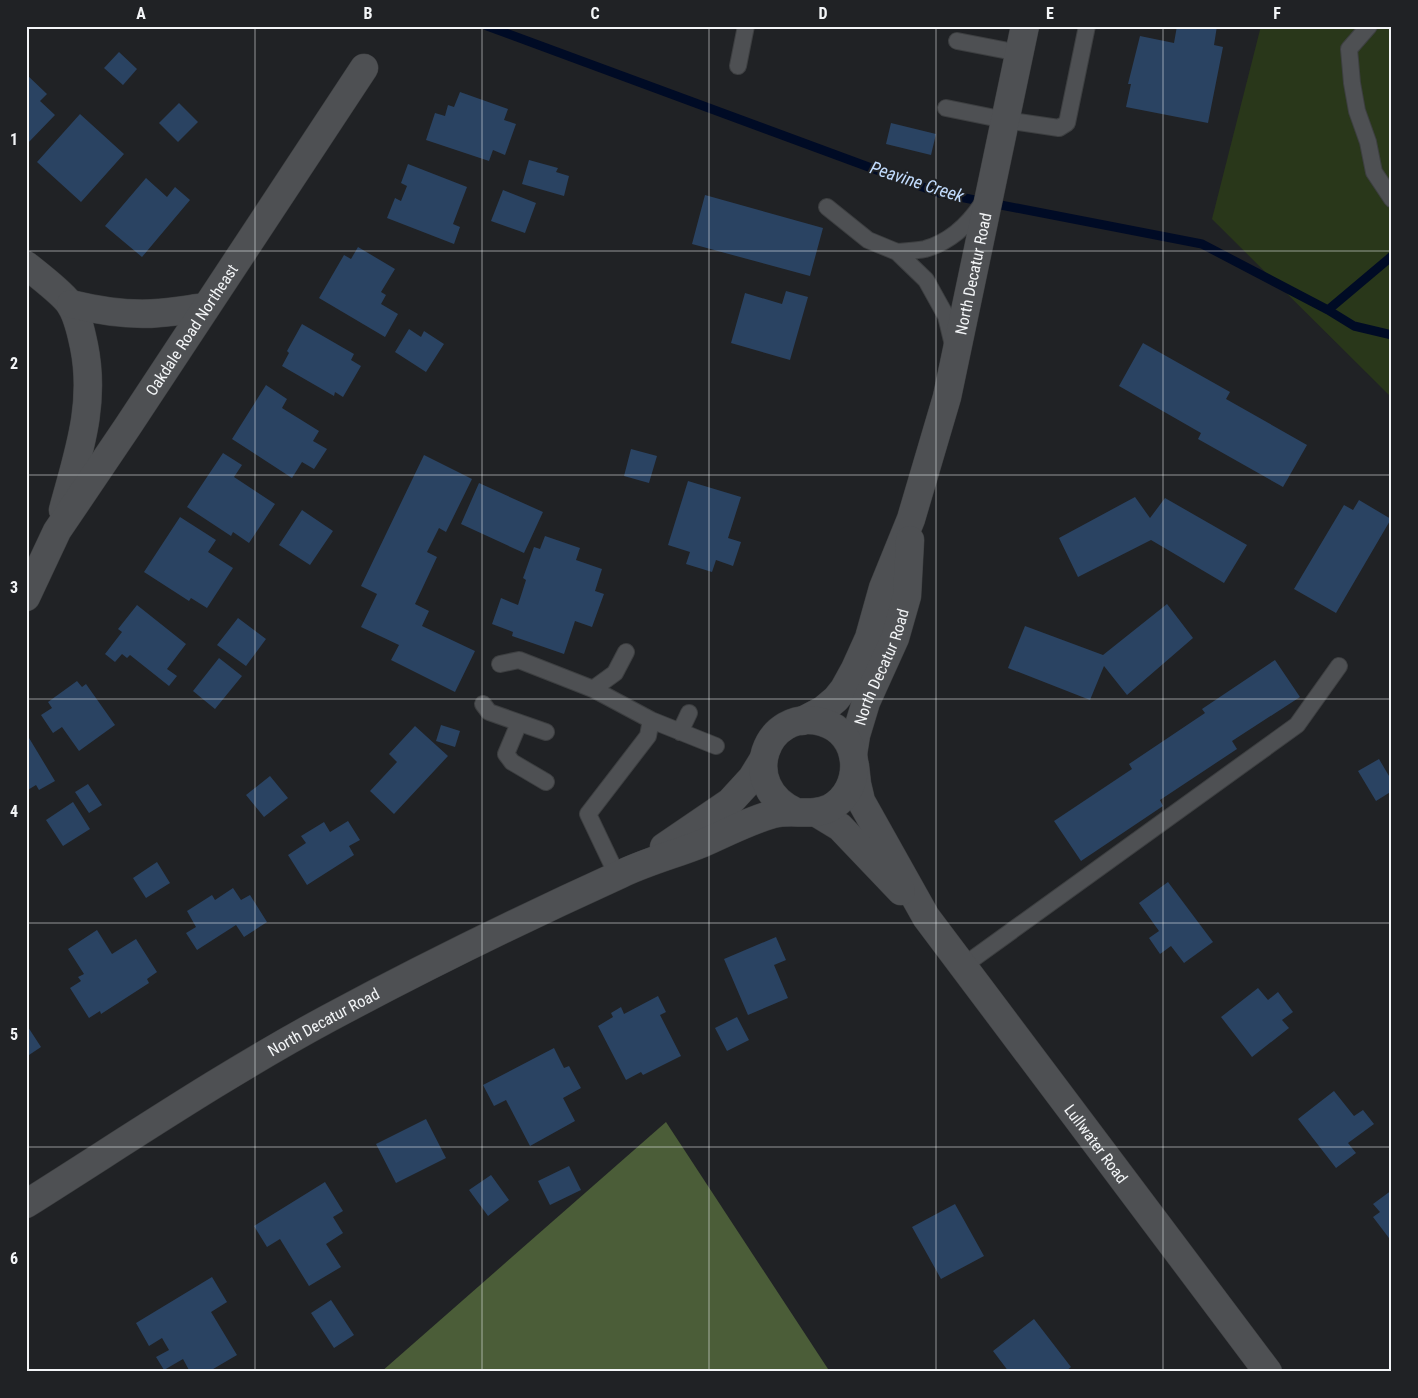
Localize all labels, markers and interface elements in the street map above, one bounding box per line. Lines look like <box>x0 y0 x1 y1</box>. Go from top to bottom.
text: A <box>136 4 146 23</box>
text: B <box>364 4 373 23</box>
text: C <box>590 4 600 23</box>
text: D <box>818 4 828 23</box>
text: E <box>1046 4 1054 23</box>
text: F <box>1273 4 1281 23</box>
text: 1 <box>10 130 18 149</box>
water label: Peavine Creek <box>868 156 968 207</box>
street label: North Decatur Road <box>951 211 995 337</box>
street label: Oakdale Road Northeast <box>142 260 242 399</box>
text: 2 <box>10 354 18 373</box>
text: 3 <box>10 578 18 597</box>
street label: North Decatur Road <box>850 607 913 728</box>
text: 4 <box>10 802 18 821</box>
street label: North Decatur Road <box>265 984 383 1060</box>
text: 5 <box>10 1025 18 1044</box>
street label: Lullwater Road <box>1060 1101 1132 1187</box>
text: 6 <box>10 1249 18 1268</box>

